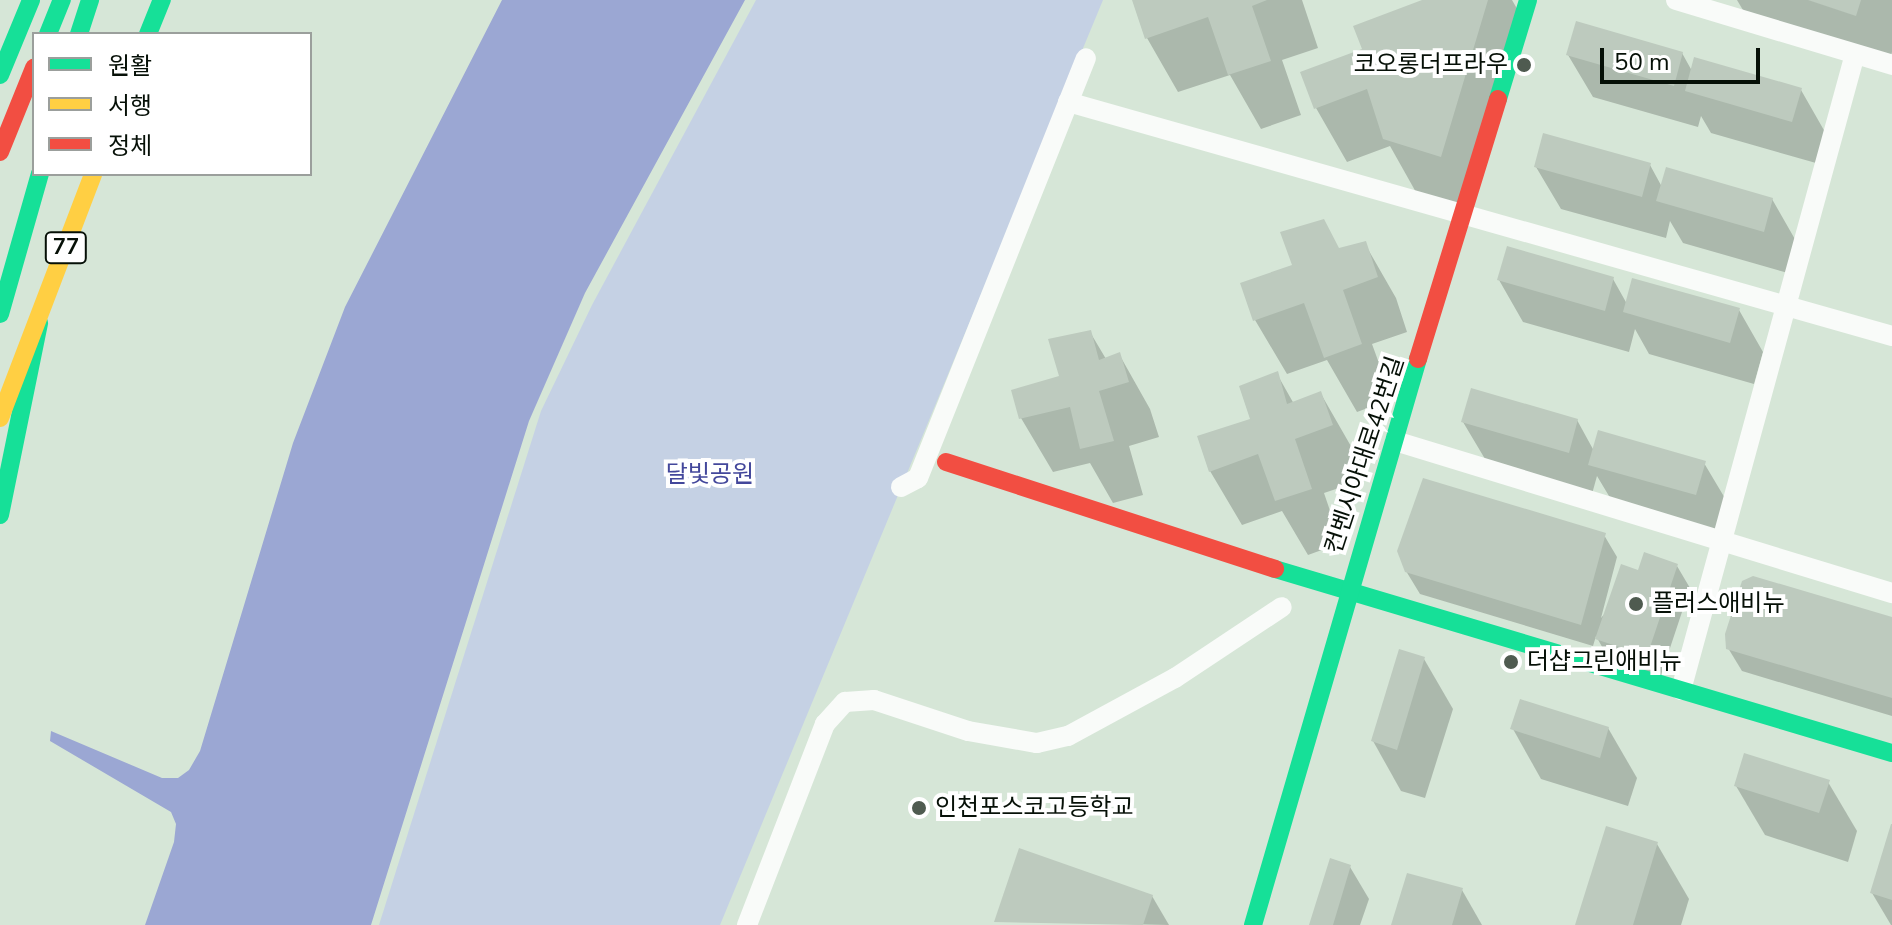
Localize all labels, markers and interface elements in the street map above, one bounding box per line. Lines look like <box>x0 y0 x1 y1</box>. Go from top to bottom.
legend <box>32 32 312 176</box>
scale bar <box>1604 32 1764 82</box>
text: 50 m <box>1614 46 1670 78</box>
text: 원활 <box>108 50 152 82</box>
place label: 코오롱더프라우 <box>1353 51 1508 79</box>
marker: 코오롱더프라우 <box>1515 56 1533 74</box>
text: 서행 <box>108 90 152 122</box>
text: 정체 <box>108 130 152 162</box>
road number: 77 <box>44 230 88 266</box>
street label: 컨벤시아대로42번길 <box>1320 353 1410 557</box>
park label: 달빛공원 <box>666 461 754 489</box>
place label: 플러스애비뉴 <box>1652 590 1784 618</box>
marker: 플러스애비뉴 <box>1627 595 1645 613</box>
place label: 더샵그린애비뉴 <box>1527 648 1682 676</box>
marker: 더샵그린애비뉴 <box>1502 653 1520 671</box>
place label: 인천포스코고등학교 <box>935 794 1134 822</box>
marker: 인천포스코고등학교 <box>910 799 928 817</box>

